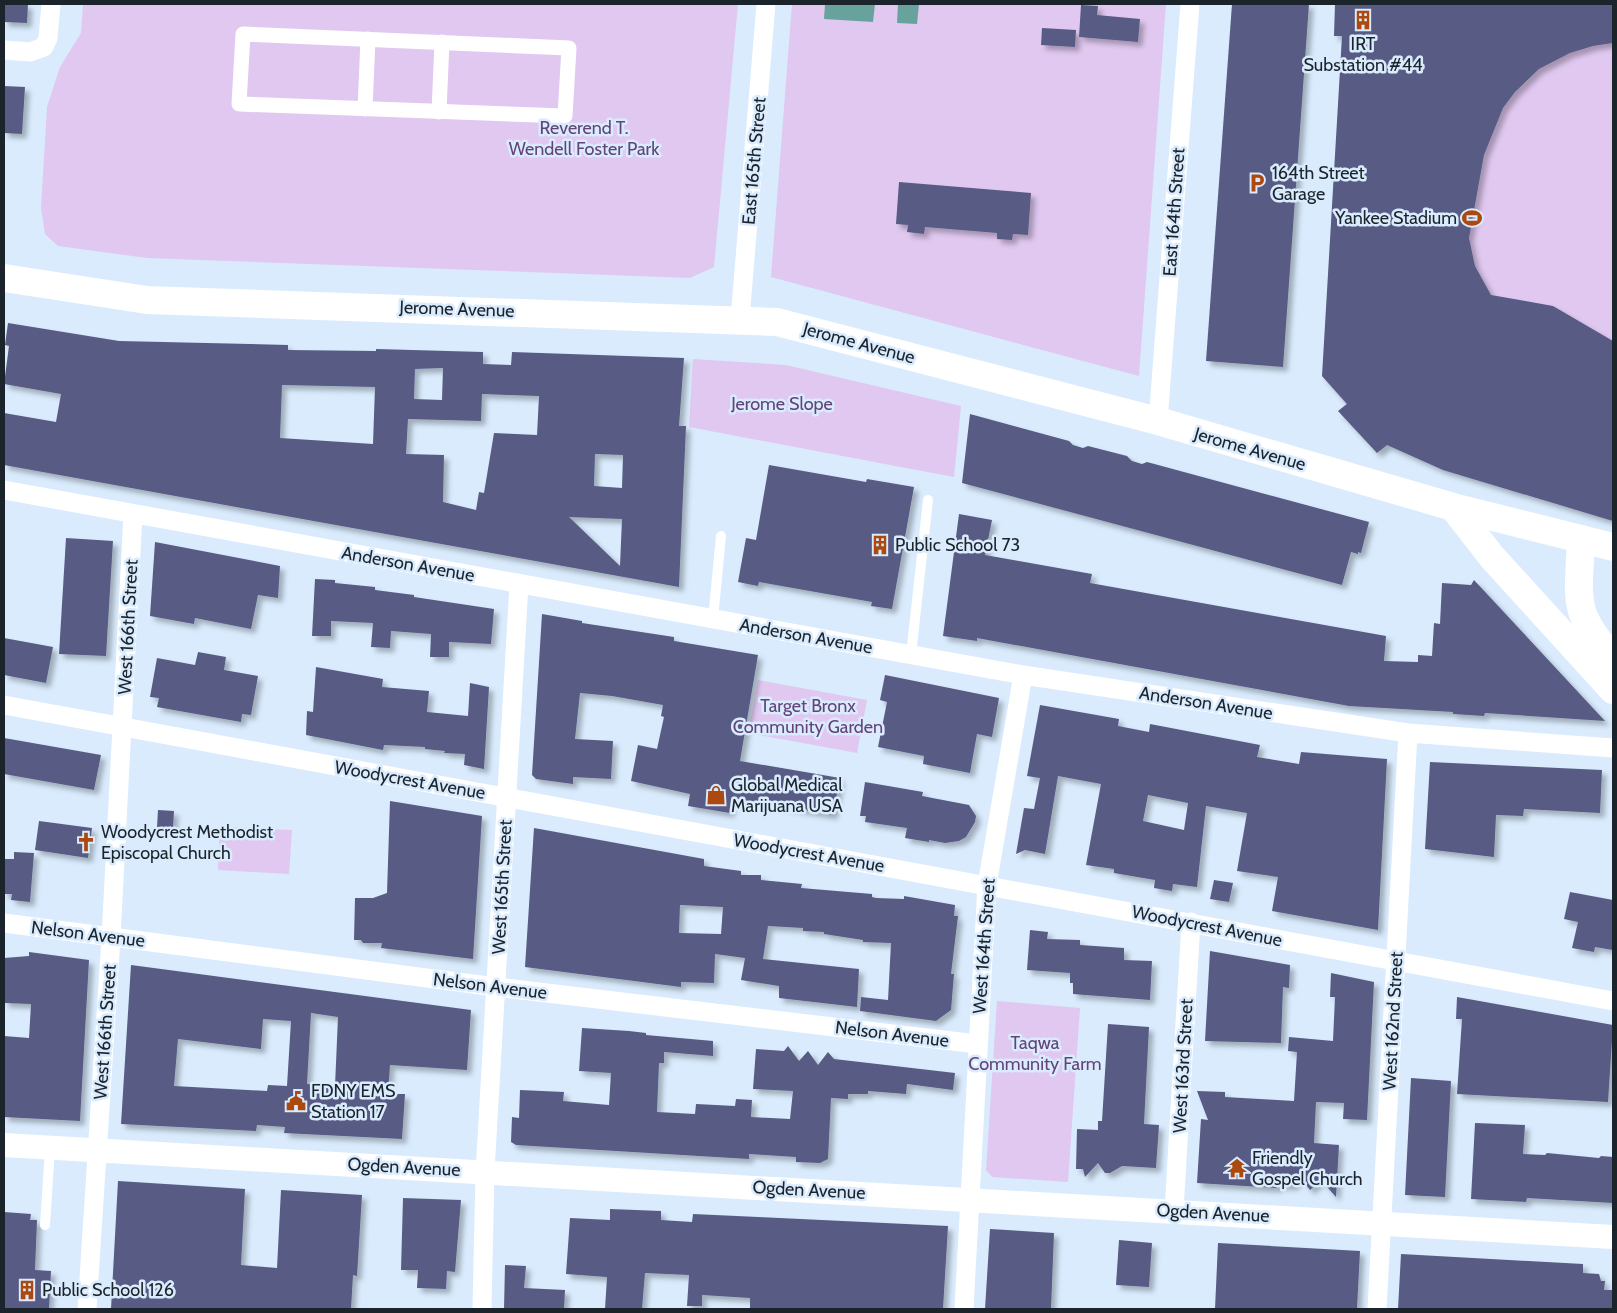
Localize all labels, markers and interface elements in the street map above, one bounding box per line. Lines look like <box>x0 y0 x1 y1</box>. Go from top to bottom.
building icon: IRT Substation #44 <box>1352 9 1374 31</box>
place label: IRT Substation #44 <box>1303 33 1423 76</box>
street label: East 165th Street <box>737 96 771 226</box>
park label: Reverend T. Wendell Foster Park <box>509 117 660 160</box>
street label: East 164th Street <box>1159 147 1189 277</box>
place label: 164th Street Garage <box>1272 162 1365 205</box>
parking icon: 164th Street Garage <box>1246 172 1268 194</box>
place label: Yankee Stadium <box>1334 207 1457 229</box>
sports icon: Yankee Stadium <box>1461 207 1483 229</box>
street label: Jerome Avenue <box>398 296 515 322</box>
street label: Jerome Avenue <box>800 317 917 369</box>
park label: Jerome Slope <box>730 393 833 415</box>
street label: Jerome Avenue <box>1191 422 1308 475</box>
building icon: Public School 73 <box>869 534 891 556</box>
place label: Public School 73 <box>895 534 1020 556</box>
street label: Anderson Avenue <box>340 541 476 587</box>
street label: West 166th Street <box>113 559 143 695</box>
street label: Anderson Avenue <box>738 613 874 659</box>
street label: Anderson Avenue <box>1138 682 1274 724</box>
park label: Target Bronx Community Garden <box>733 695 883 738</box>
street label: Woodycrest Avenue <box>333 756 487 804</box>
place label: Global Medical Marijuana USA <box>731 774 843 817</box>
shop icon: Global Medical Marijuana USA <box>705 784 727 806</box>
street label: West 165th Street <box>487 819 517 955</box>
place label: Woodycrest Methodist Episcopal Church <box>101 821 273 864</box>
street label: Woodycrest Avenue <box>732 829 886 877</box>
church icon: Woodycrest Methodist Episcopal Church <box>75 831 97 853</box>
street label: West 164th Street <box>968 878 1000 1014</box>
street label: Woodycrest Avenue <box>1130 901 1284 951</box>
street label: Nelson Avenue <box>30 916 146 952</box>
street label: West 162nd Street <box>1378 951 1408 1091</box>
street label: West 166th Street <box>89 964 121 1100</box>
street label: Nelson Avenue <box>432 968 548 1004</box>
street label: West 163rd Street <box>1168 998 1198 1134</box>
street label: Nelson Avenue <box>834 1016 950 1052</box>
park label: Taqwa Community Farm <box>968 1032 1102 1075</box>
place label: FDNY EMS Station 17 <box>311 1080 396 1123</box>
public building icon: FDNY EMS Station 17 <box>285 1090 307 1112</box>
place label: Friendly Gospel Church <box>1252 1147 1363 1190</box>
street label: Ogden Avenue <box>347 1153 461 1181</box>
temple icon: Friendly Gospel Church <box>1226 1157 1248 1179</box>
street label: Ogden Avenue <box>752 1176 866 1204</box>
street label: Ogden Avenue <box>1156 1199 1270 1227</box>
building icon: Public School 126 <box>16 1279 38 1301</box>
place label: Public School 126 <box>42 1279 174 1301</box>

